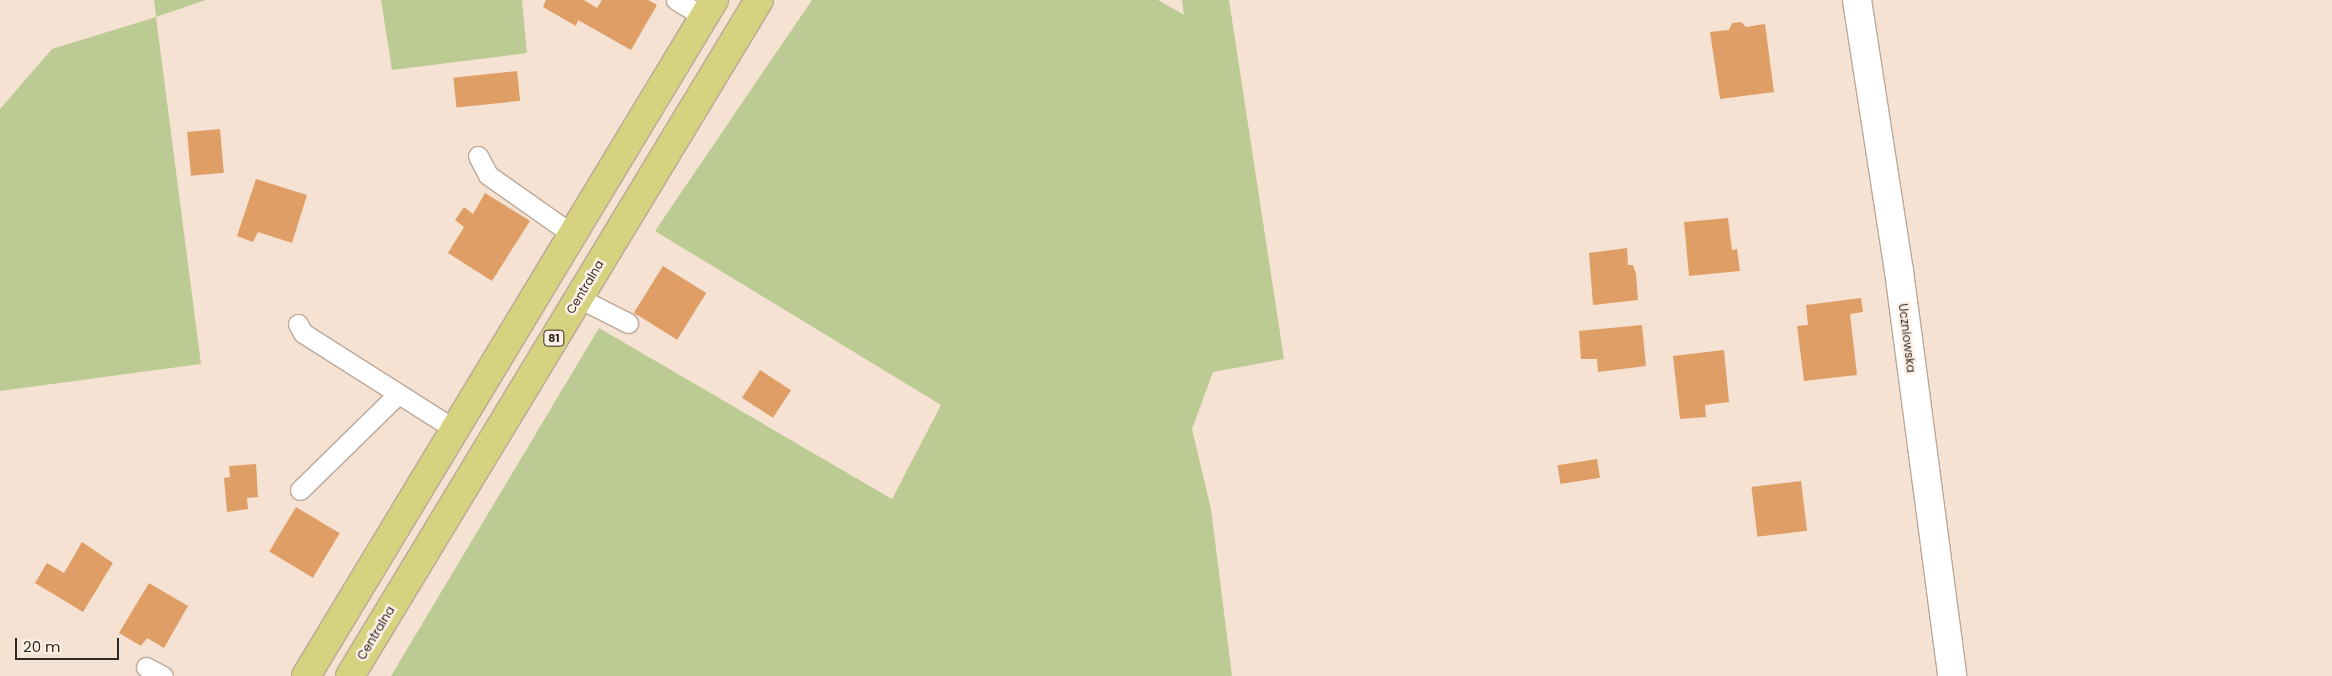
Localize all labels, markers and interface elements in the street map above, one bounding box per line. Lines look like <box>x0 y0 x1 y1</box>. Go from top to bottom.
street label: Centralna <box>563 258 607 316</box>
street label: Uczniowska <box>1896 303 1918 373</box>
road number: 81 <box>543 329 565 346</box>
street label: Centralna <box>354 604 398 662</box>
scale bar <box>18 628 121 660</box>
text: 20 m <box>23 636 61 657</box>

